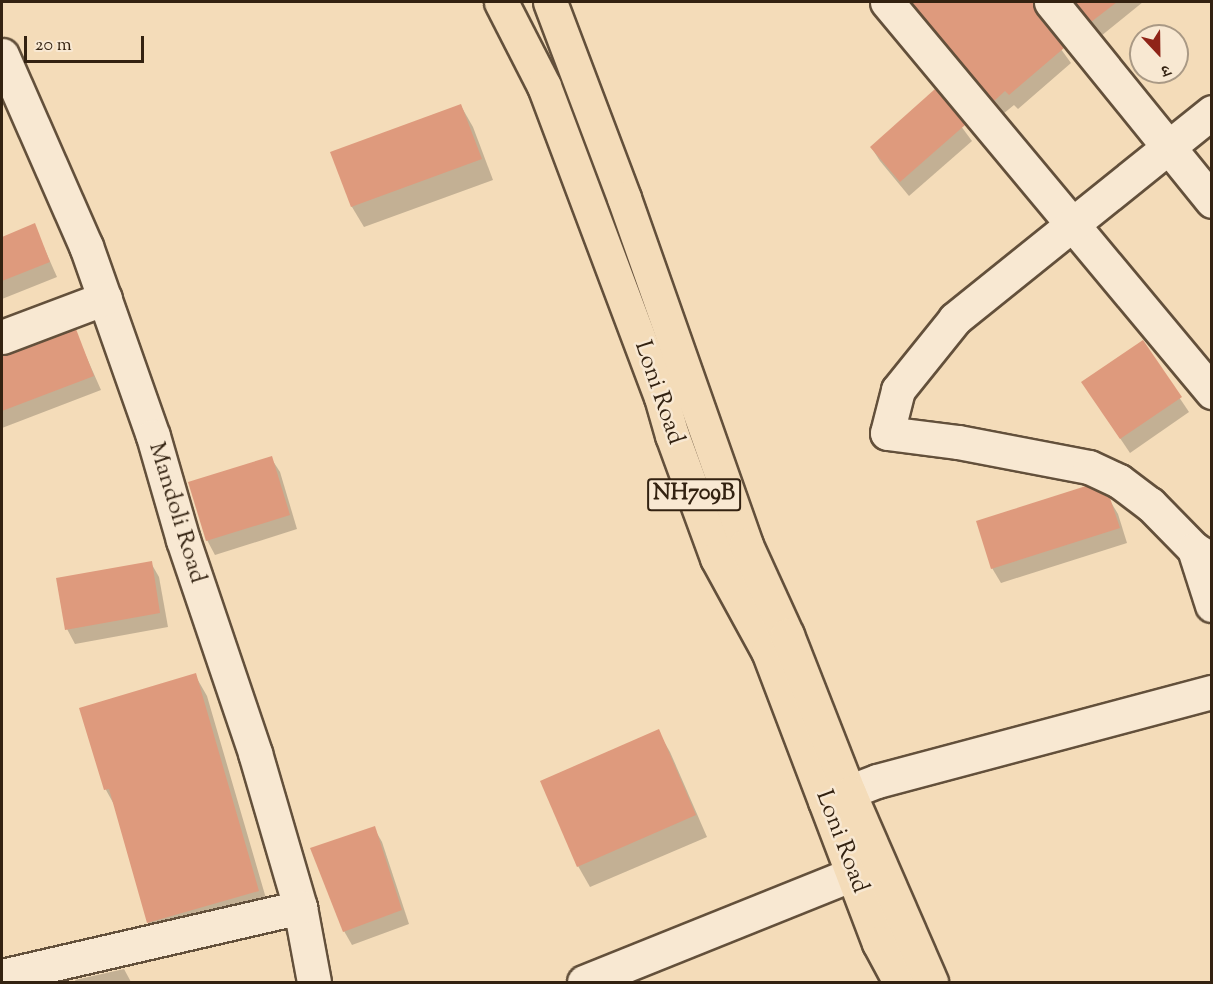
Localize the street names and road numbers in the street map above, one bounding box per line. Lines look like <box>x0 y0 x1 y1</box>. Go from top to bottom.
street label: Loni Road <box>627 337 689 449</box>
street label: Mandoli Road <box>141 439 211 587</box>
road number: NH709B <box>646 476 742 514</box>
street label: Loni Road <box>808 787 874 897</box>

